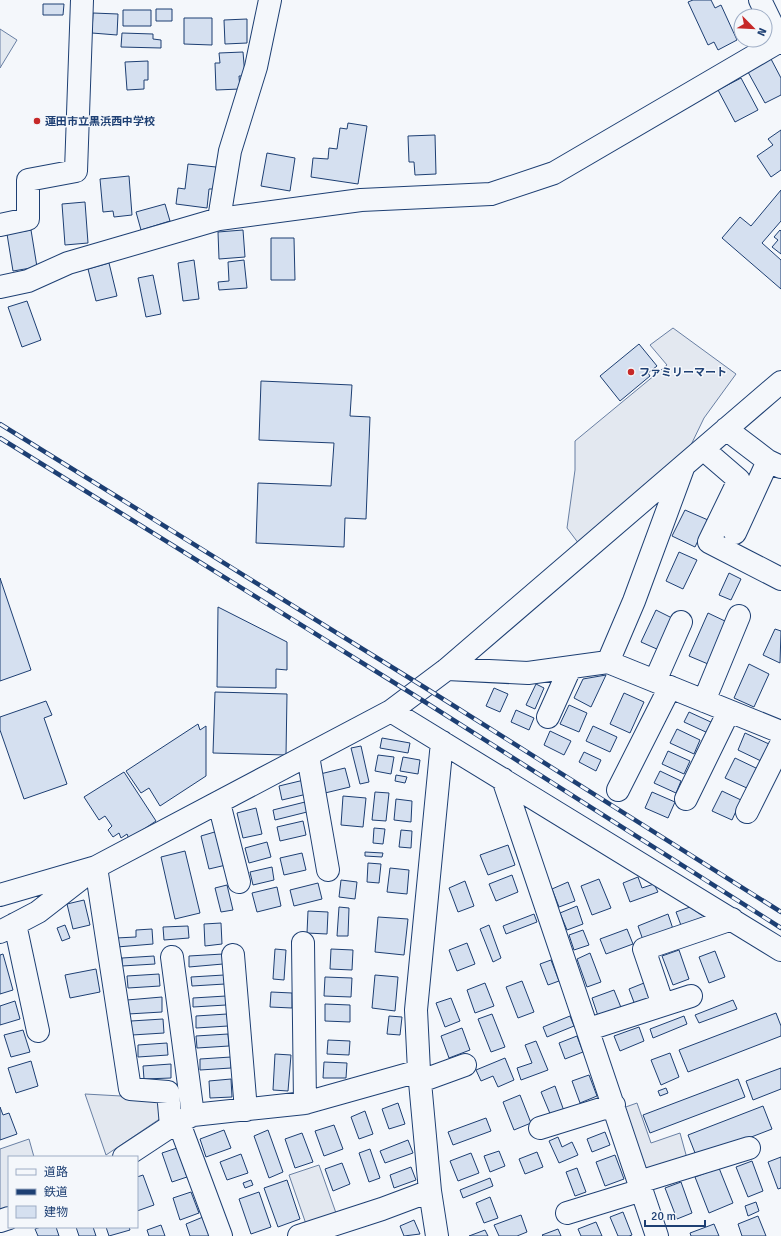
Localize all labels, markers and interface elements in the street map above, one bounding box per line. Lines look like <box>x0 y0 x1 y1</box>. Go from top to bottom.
north arrow <box>733 8 773 48</box>
text: N <box>754 26 769 38</box>
place label: 蓮田市立黒浜西中学校 <box>45 115 155 128</box>
marker: 蓮田市立黒浜西中学校 <box>32 116 42 126</box>
place label: ファミリーマート <box>639 366 727 379</box>
marker: ファミリーマート <box>626 367 636 377</box>
legend <box>8 1156 138 1228</box>
text: 道路 <box>44 1165 68 1180</box>
text: 鉄道 <box>44 1185 68 1200</box>
scale bar <box>645 1202 705 1228</box>
text: 建物 <box>44 1205 68 1220</box>
text: 20 m <box>651 1209 676 1224</box>

